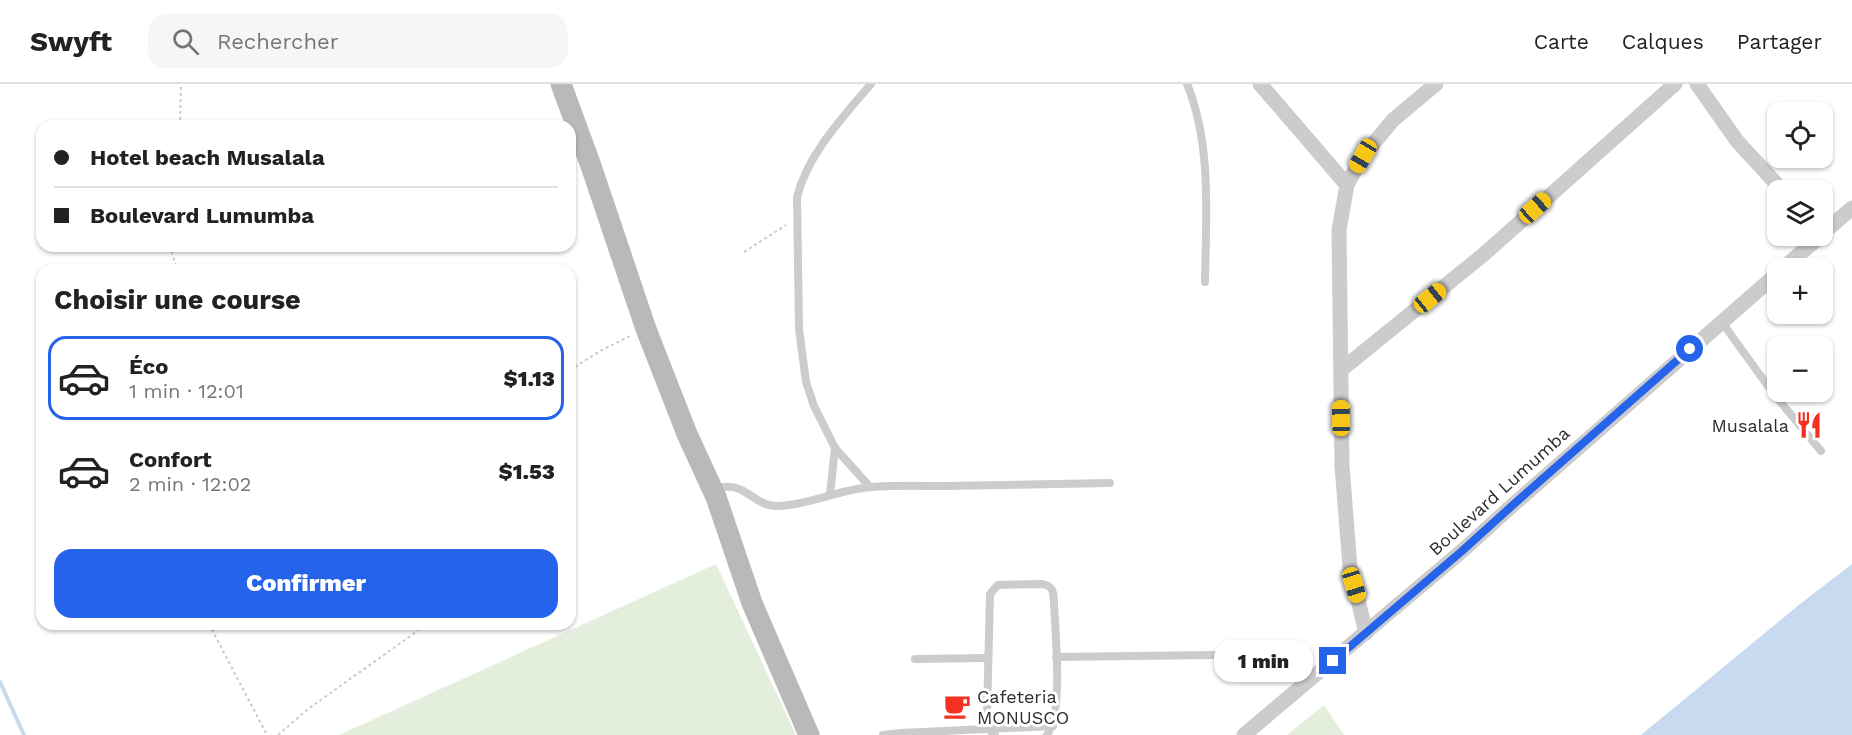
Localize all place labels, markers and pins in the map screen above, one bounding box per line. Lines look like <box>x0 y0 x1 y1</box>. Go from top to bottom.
restaurant icon: Musalala <box>1794 410 1824 440</box>
place label: Musalala <box>1712 415 1789 436</box>
place label: Cafeteria MONUSCO <box>977 686 1069 728</box>
cafe icon: Cafeteria MONUSCO <box>942 691 972 721</box>

